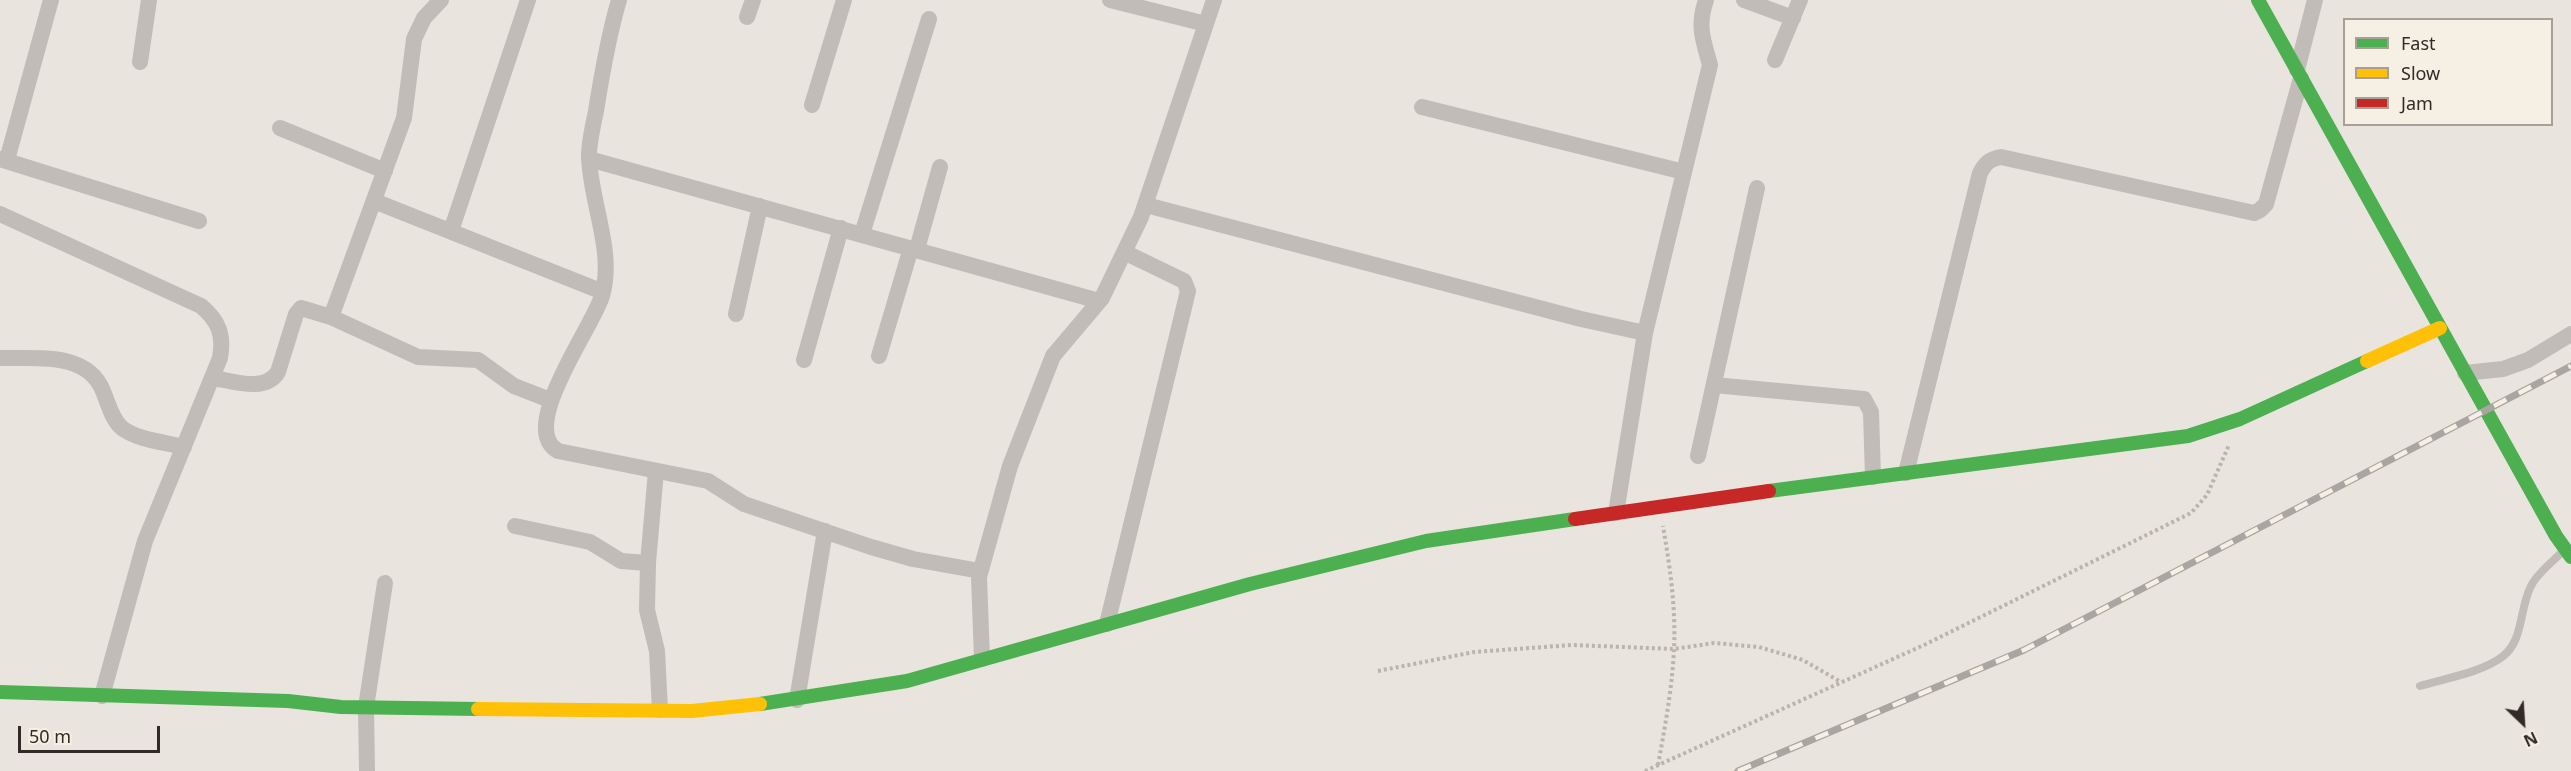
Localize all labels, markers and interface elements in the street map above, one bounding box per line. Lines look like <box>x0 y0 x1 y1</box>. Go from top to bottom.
legend <box>2343 18 2553 126</box>
text: Fast <box>2401 31 2436 55</box>
text: Slow <box>2401 61 2440 85</box>
text: Jam <box>2401 91 2433 115</box>
north arrow <box>2493 693 2553 753</box>
scale bar <box>21 714 164 752</box>
text: 50 m <box>29 724 71 748</box>
text: N <box>2520 727 2541 752</box>

